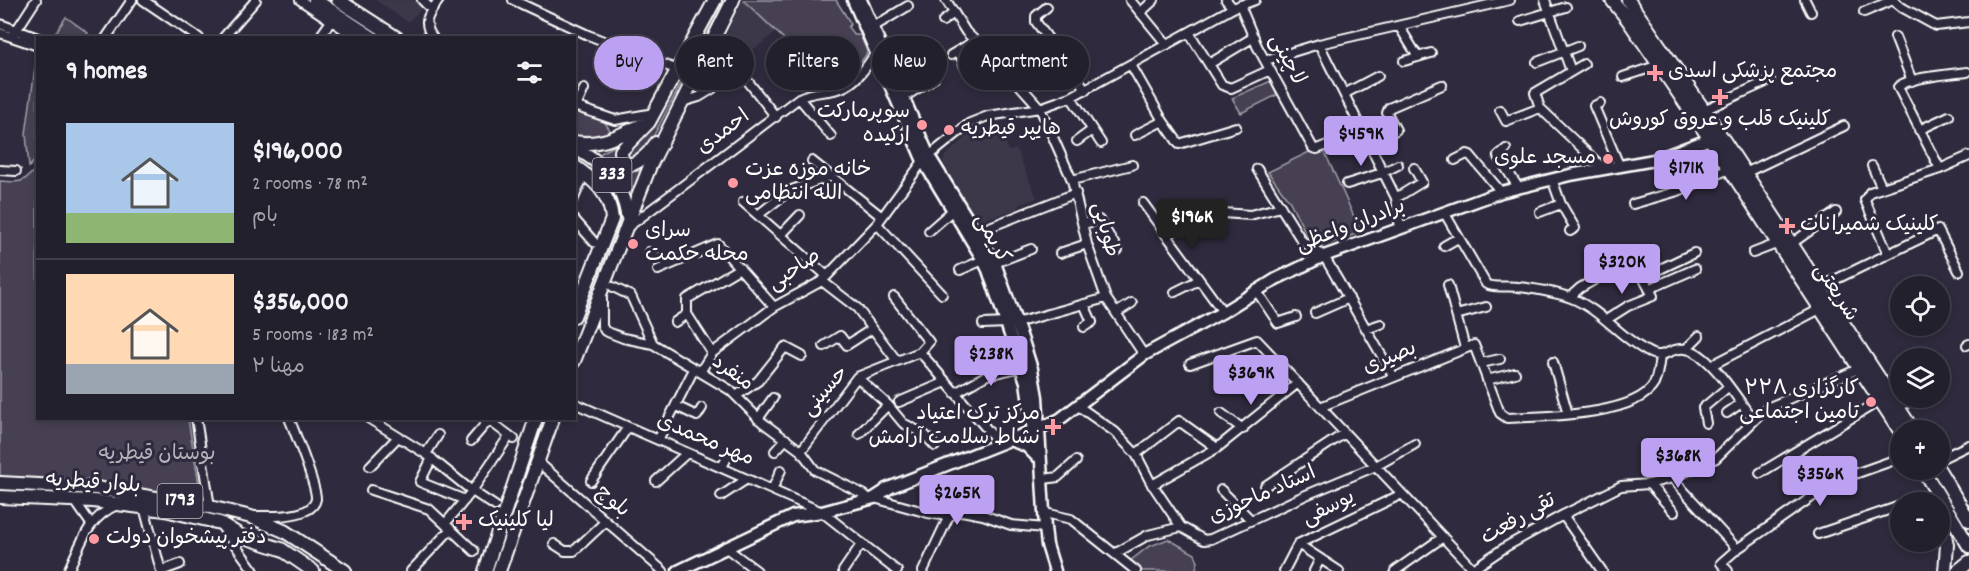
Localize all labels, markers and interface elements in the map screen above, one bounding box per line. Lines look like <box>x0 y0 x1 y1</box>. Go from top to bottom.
street label: لاچینی <box>1260 29 1312 91</box>
chip: Buy <box>594 36 664 90</box>
chip: Rent <box>676 36 754 90</box>
chip: Filters <box>766 36 860 90</box>
chip: New <box>872 36 947 90</box>
chip: Apartment <box>959 36 1089 90</box>
text: 9 homes <box>66 54 148 91</box>
icon: filters <box>513 56 546 89</box>
place label: مجتمع پزشکی اسدی <box>1668 58 1837 88</box>
marker: مجتمع پزشکی اسدی <box>1646 64 1664 82</box>
marker: کلینیک قلب و عروق کوروش <box>1711 88 1729 106</box>
place label: سوپرمارکت ارکیده <box>817 98 910 152</box>
street label: احمدی <box>691 103 757 163</box>
place label: کلینیک قلب و عروق کوروش <box>1609 106 1831 136</box>
place label: هایپر قیطریه <box>961 115 1061 145</box>
pin: $459K <box>1319 116 1403 167</box>
marker: سوپرمارکت ارکیده <box>915 118 929 132</box>
text: $459K <box>1338 121 1384 149</box>
marker: هایپر قیطریه <box>942 123 956 137</box>
text: $196,000 <box>252 134 343 171</box>
place label: مسجد علوی <box>1494 144 1596 174</box>
icon: home <box>114 147 186 219</box>
pin: $171K <box>1644 150 1728 201</box>
marker: مسجد علوی <box>1601 152 1615 166</box>
text: $171K <box>1668 155 1704 183</box>
place label: خانه موزه عزت الله انتظامی <box>745 156 871 210</box>
road number: 333 <box>592 158 632 192</box>
text: 2 rooms · 78 m² <box>252 171 368 199</box>
marker: خانه موزه عزت الله انتظامی <box>726 176 740 190</box>
street label: برادران واعظی <box>1292 192 1410 262</box>
street label: طوبایی <box>1082 199 1126 261</box>
pin: $196K <box>1150 199 1234 250</box>
text: بام <box>252 203 278 231</box>
text: $196K <box>1171 204 1213 232</box>
street label: کریمی <box>965 209 1017 269</box>
place label: کلینیک شمیرانات <box>1800 211 1939 241</box>
place label: سرای محله حکمت <box>645 217 749 271</box>
marker: کلینیک شمیرانات <box>1778 217 1796 235</box>
marker: سرای محله حکمت <box>626 237 640 251</box>
street label: صاحبی <box>762 242 828 300</box>
pin: $320K <box>1580 244 1664 295</box>
text: $320K <box>1598 249 1646 277</box>
street label: شریعتی <box>1805 258 1865 328</box>
map controls <box>1890 276 1950 552</box>
button: locate <box>1890 276 1950 336</box>
text: $356,000 <box>252 285 349 322</box>
icon: home <box>114 298 186 370</box>
text: 5 rooms · 183 m² <box>252 322 374 350</box>
street label: بصیری <box>1359 335 1421 383</box>
pin: $238K <box>949 336 1033 387</box>
text: $238K <box>968 341 1014 369</box>
street label: منفرد <box>705 348 759 400</box>
button: layers <box>1890 348 1950 408</box>
text: مهنا ۲ <box>252 354 305 382</box>
pin: $369K <box>1209 355 1293 406</box>
street label: حسینی <box>795 360 857 424</box>
text: $369K <box>1227 360 1275 388</box>
place label: کارگزاری ٣٣٨ تامین اجتماعی <box>1739 375 1860 429</box>
marker: کارگزاری ٣٣٨ تامین اجتماعی <box>1864 395 1878 409</box>
place label: مرکز ترک اعتیاد نشاط سلامت آرامش <box>869 400 1040 454</box>
street label: مهر محمدی <box>652 407 758 475</box>
marker: مرکز ترک اعتیاد نشاط سلامت آرامش <box>1044 418 1062 436</box>
button: + <box>1890 420 1950 480</box>
pin: $368K <box>1636 438 1720 489</box>
park label: بوستان قیطریه <box>98 440 216 470</box>
text: $368K <box>1655 443 1701 471</box>
pin: $356K <box>1778 456 1862 507</box>
street label: استاد ماحوزی <box>1205 459 1321 533</box>
text: $356K <box>1796 461 1844 489</box>
street label: بلوار قیطریه <box>44 466 142 502</box>
pin: $265K <box>915 475 999 526</box>
street label: بلوچ <box>588 478 636 526</box>
text: $265K <box>933 480 981 508</box>
street label: یوسفی <box>1297 483 1361 535</box>
road number: 1793 <box>158 484 202 518</box>
street label: تقی رفعت <box>1476 486 1563 554</box>
button: − <box>1890 492 1950 552</box>
place label: لیا کلینیک <box>478 507 554 537</box>
marker: لیا کلینیک <box>455 513 473 531</box>
place label: دفتر پیشخوان دولت <box>106 524 266 554</box>
marker: دفتر پیشخوان دولت <box>87 532 101 546</box>

